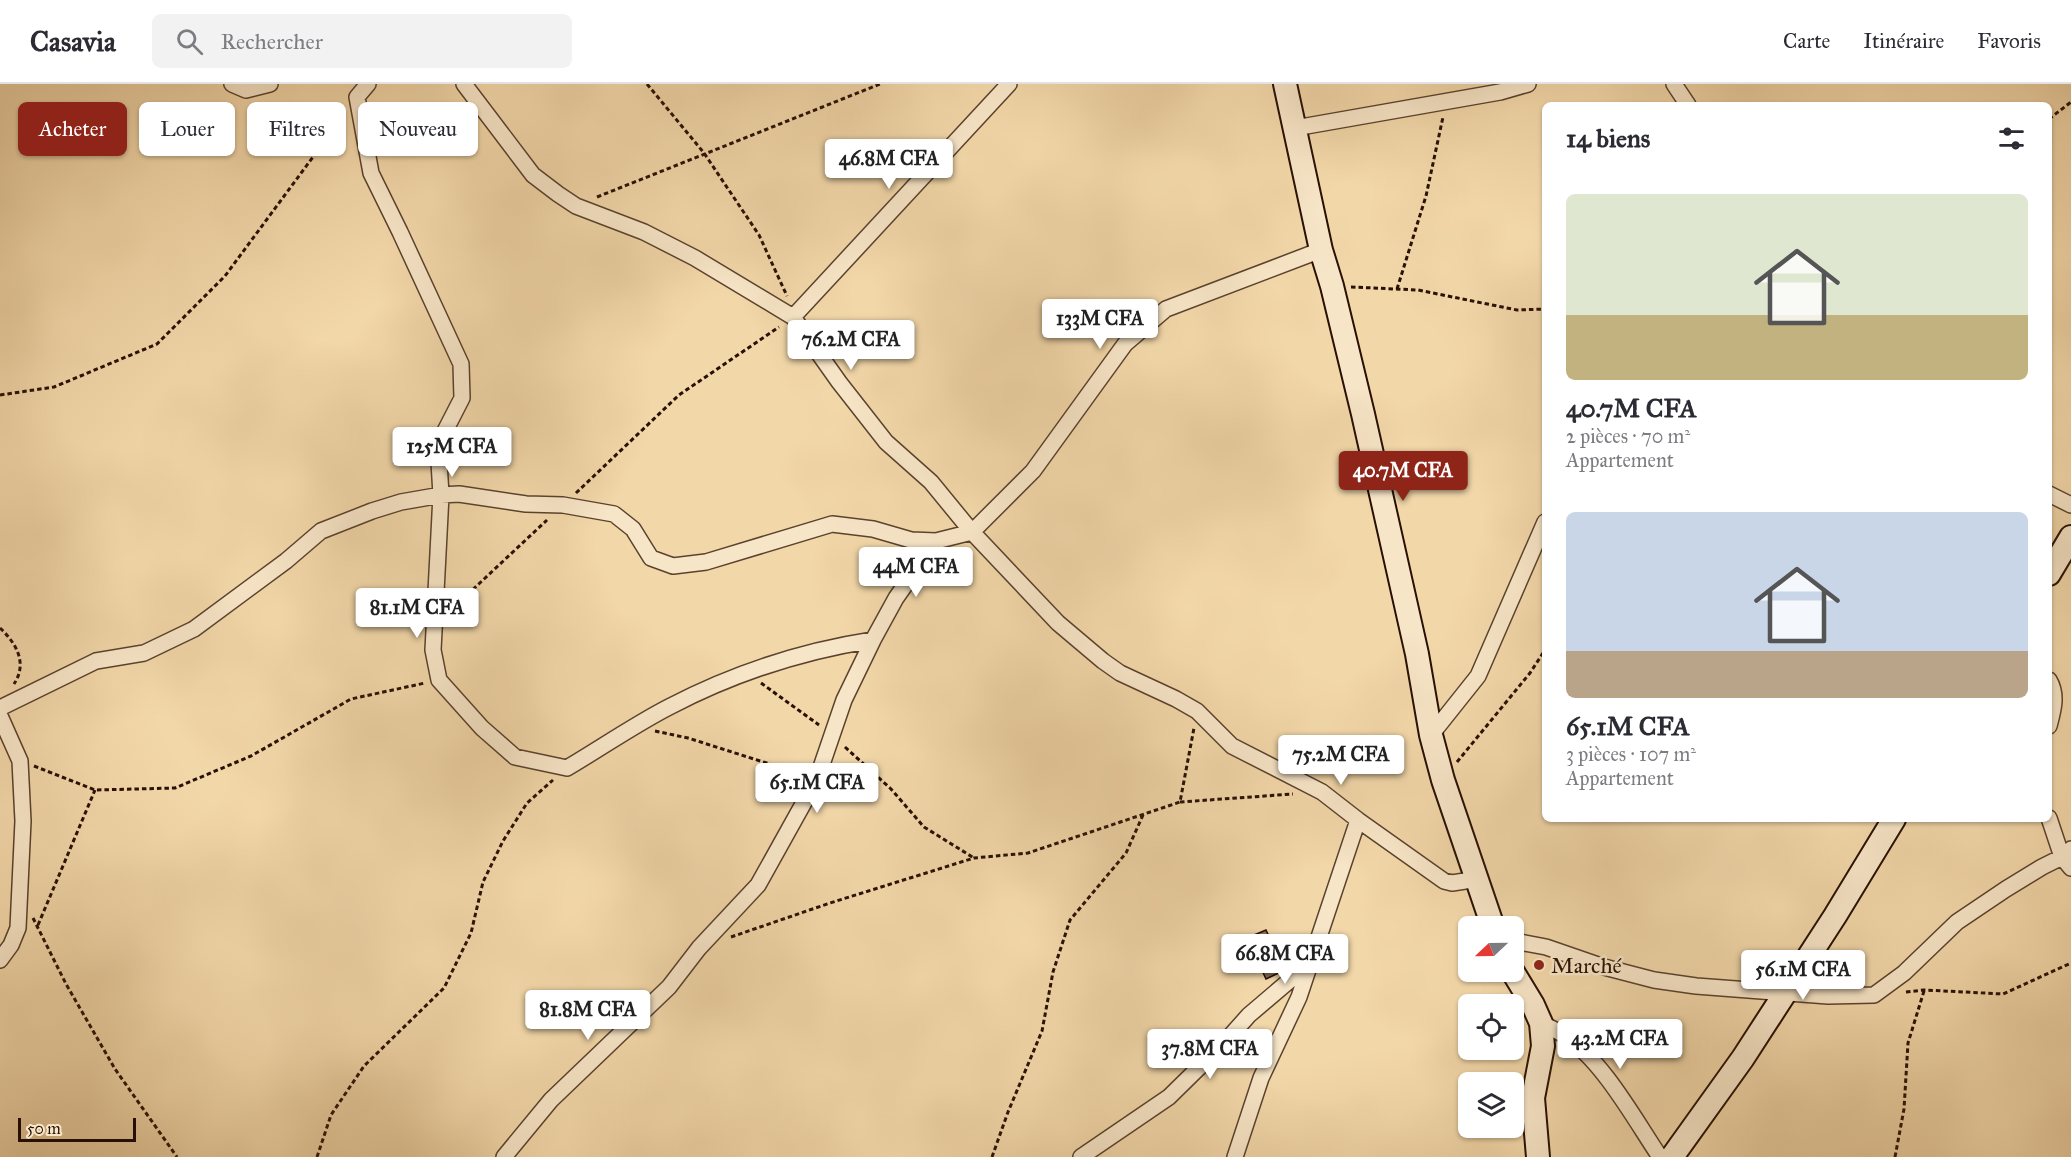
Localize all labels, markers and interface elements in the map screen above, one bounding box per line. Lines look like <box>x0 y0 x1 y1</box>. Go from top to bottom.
search box <box>152 14 572 68</box>
text: Casavia <box>30 24 116 59</box>
icon: search <box>173 25 206 58</box>
text: Rechercher <box>221 28 323 55</box>
text: Carte <box>1783 28 1830 54</box>
text: Itinéraire <box>1863 28 1944 54</box>
text: Favoris <box>1977 28 2041 54</box>
chip: Acheter <box>18 102 127 156</box>
chip: Louer <box>139 102 235 156</box>
chip: Filtres <box>247 102 346 156</box>
chip: Nouveau <box>358 102 478 156</box>
text: 14 biens <box>1566 122 1650 154</box>
icon: filters <box>1995 122 2028 155</box>
pin: 46.8M CFA <box>820 139 958 190</box>
text: 46.8M CFA <box>839 146 939 170</box>
icon: home <box>1743 233 1851 341</box>
pin: 133M CFA <box>1038 299 1162 350</box>
text: 133M CFA <box>1056 306 1144 330</box>
pin: 76.2M CFA <box>782 320 920 371</box>
text: 76.2M CFA <box>802 327 901 351</box>
text: 40.7M CFA <box>1566 392 1697 424</box>
text: 2 pièces · 70 m² <box>1566 424 1690 448</box>
pin: 125M CFA <box>390 427 514 478</box>
text: 125M CFA <box>406 434 498 458</box>
text: Appartement <box>1566 448 1674 472</box>
pin: 40.7M CFA <box>1334 451 1472 502</box>
text: 40.7M CFA <box>1353 458 1453 482</box>
pin: 44M CFA <box>861 547 971 598</box>
icon: home <box>1743 551 1851 659</box>
text: 44M CFA <box>873 554 959 578</box>
pin: 81.1M CFA <box>348 588 486 639</box>
text: 81.1M CFA <box>370 595 464 619</box>
text: 65.1M CFA <box>1566 710 1690 742</box>
pin: 75.2M CFA <box>1272 735 1410 786</box>
text: 75.2M CFA <box>1292 742 1390 766</box>
text: 3 pièces · 107 m² <box>1566 742 1696 766</box>
pin: 65.1M CFA <box>748 763 886 814</box>
text: Appartement <box>1566 766 1674 790</box>
text: 65.1M CFA <box>769 770 865 794</box>
north arrow <box>1458 916 1524 982</box>
map controls <box>1458 916 1524 1138</box>
pin: 66.8M CFA <box>1216 934 1354 985</box>
text: 66.8M CFA <box>1235 941 1335 965</box>
pin: 56.1M CFA <box>1734 950 1872 1001</box>
place label: Marché <box>1551 952 1623 979</box>
text: 56.1M CFA <box>1755 957 1851 981</box>
marker: Marché <box>1532 958 1546 972</box>
pin: 81.8M CFA <box>519 990 657 1041</box>
button: locate <box>1458 994 1524 1060</box>
text: 81.8M CFA <box>539 997 637 1021</box>
pin: 43.2M CFA <box>1551 1019 1689 1070</box>
text: 43.2M CFA <box>1571 1026 1669 1050</box>
pin: 37.8M CFA <box>1141 1029 1279 1080</box>
text: 37.8M CFA <box>1161 1036 1259 1060</box>
button: layers <box>1458 1072 1524 1138</box>
scale bar <box>18 1115 136 1142</box>
text: 50 m <box>27 1119 61 1138</box>

